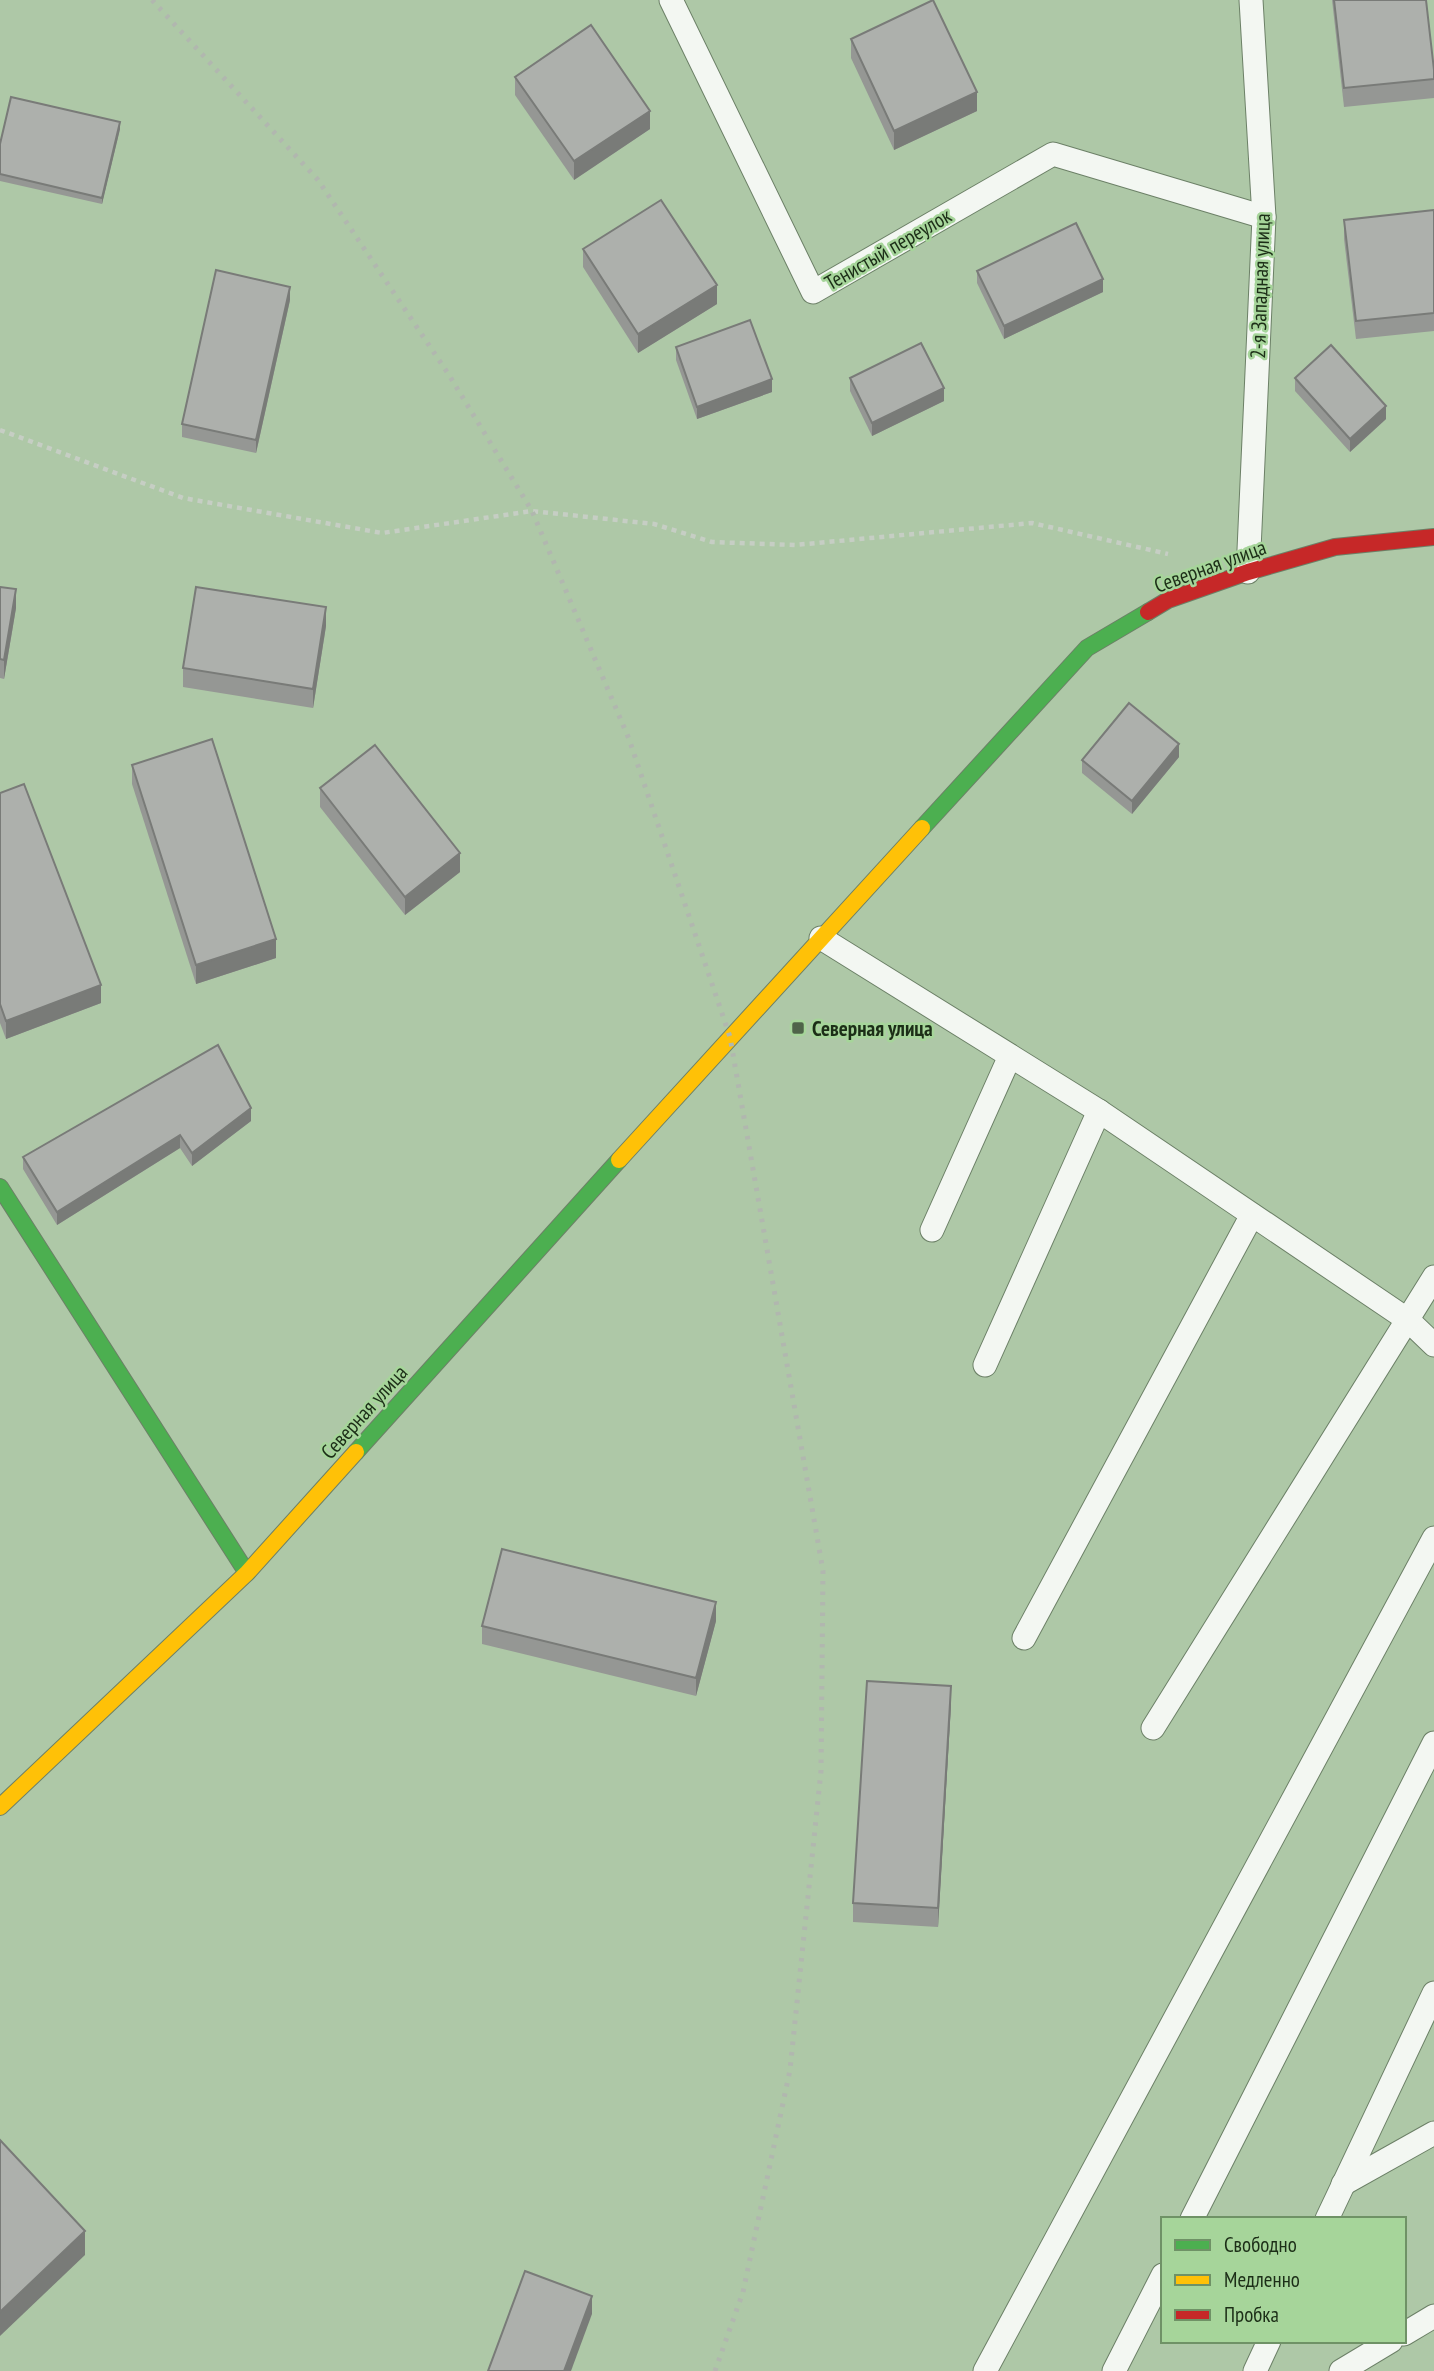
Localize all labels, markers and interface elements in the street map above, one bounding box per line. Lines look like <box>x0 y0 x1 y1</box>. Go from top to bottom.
street label: Тенистый переулок <box>820 202 956 296</box>
street label: 2-я Западная улица <box>1244 213 1276 359</box>
street label: Северная улица <box>1150 533 1270 599</box>
place label: Северная улица <box>812 1015 933 1042</box>
marker: Северная улица <box>790 1020 806 1036</box>
street label: Северная улица <box>315 1359 413 1465</box>
legend <box>1161 2217 1406 2343</box>
text: Свободно <box>1224 2231 1297 2258</box>
text: Медленно <box>1224 2266 1300 2293</box>
text: Пробка <box>1224 2301 1279 2328</box>

